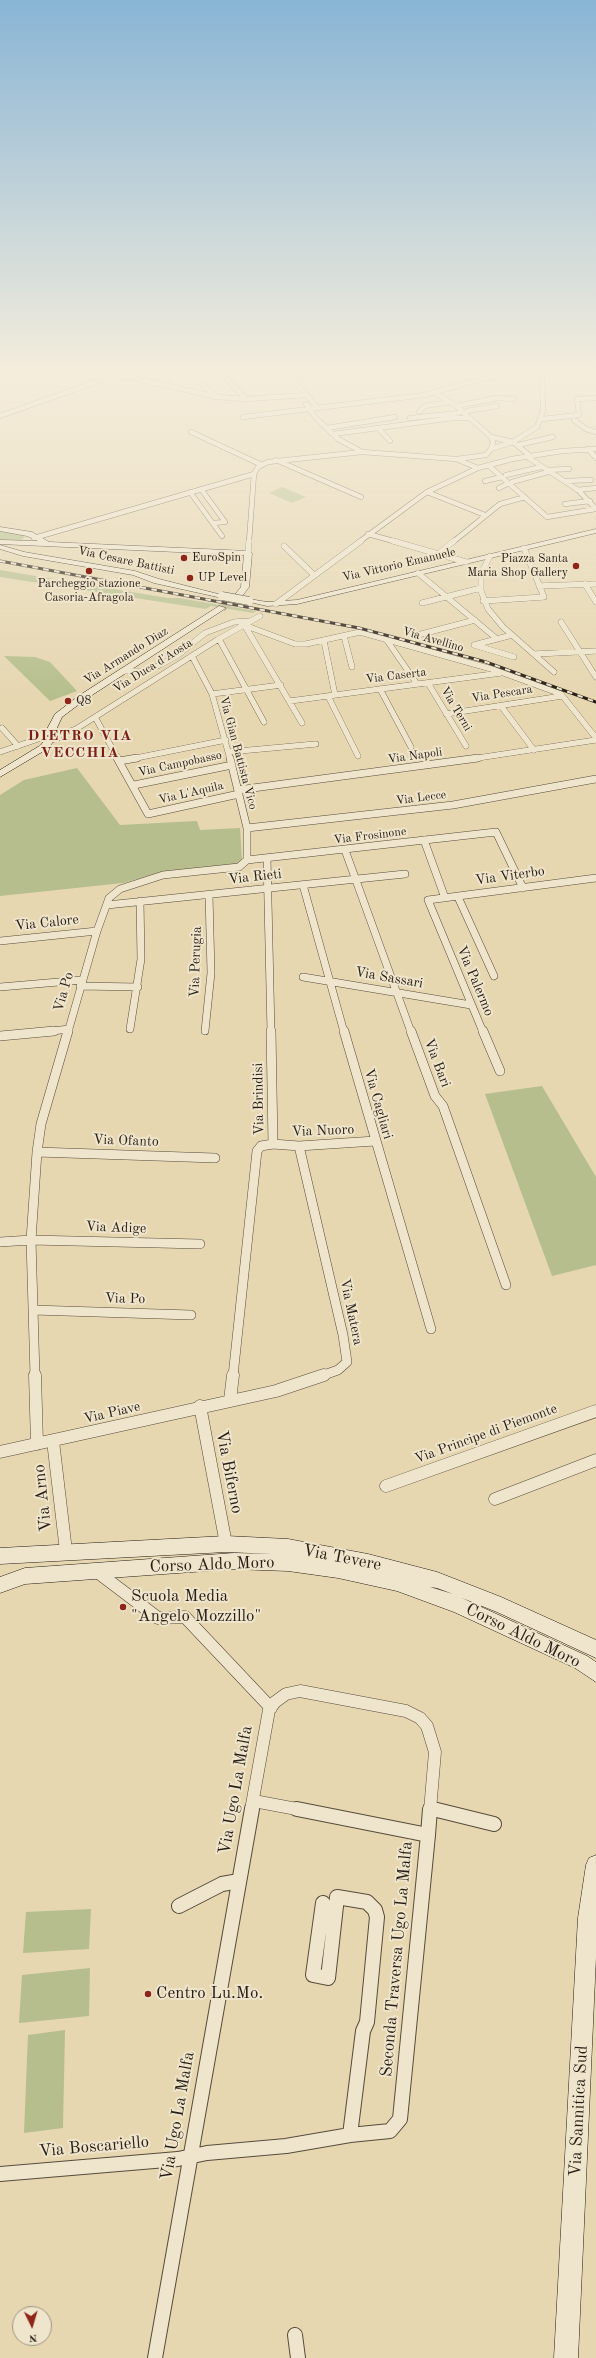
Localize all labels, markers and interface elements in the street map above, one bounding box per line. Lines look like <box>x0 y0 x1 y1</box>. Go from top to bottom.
street label: Via Cesare Battisti <box>76 544 176 578</box>
street label: Via Vittorio Emanuele <box>341 545 457 585</box>
place label: EuroSpin <box>192 551 241 565</box>
place label: Piazza Santa Maria Shop Gallery <box>467 552 568 580</box>
marker: EuroSpin <box>179 553 189 563</box>
marker: Piazza Santa Maria Shop Gallery <box>571 561 581 571</box>
marker: Parcheggio stazione Casoria-Afragola <box>84 566 94 576</box>
place label: UP Level <box>198 571 247 585</box>
marker: UP Level <box>185 573 195 583</box>
place label: Parcheggio stazione Casoria-Afragola <box>37 577 141 605</box>
street label: Via Armando Diaz <box>81 624 171 688</box>
street label: Via Avellino <box>401 624 465 656</box>
street label: Via Duca d'Aosta <box>111 636 195 696</box>
street label: Via Caserta <box>365 665 427 687</box>
street label: Via Pescara <box>470 682 534 706</box>
street label: Via Terni <box>437 684 475 734</box>
place label: Q8 <box>76 694 91 708</box>
street label: Via Gian Battista Vico <box>216 695 260 811</box>
marker: Q8 <box>63 696 73 706</box>
district label: DIETRO VIA VECCHIA <box>28 727 132 762</box>
street label: Via Napoli <box>387 745 443 767</box>
street label: Via Campobasso <box>137 748 223 780</box>
street label: Via L'Aquila <box>157 779 225 807</box>
street label: Via Lecce <box>395 788 447 808</box>
street label: Via Frosinone <box>333 824 407 848</box>
street label: Via Viterbo <box>474 863 546 889</box>
street label: Via Rieti <box>227 866 283 888</box>
street label: Via Calore <box>14 911 80 935</box>
street label: Via Perugia <box>186 926 206 998</box>
street label: Via Palermo <box>453 943 497 1019</box>
street label: Via Sassari <box>354 964 424 992</box>
street label: Via Po <box>50 970 78 1014</box>
street label: Via Bari <box>420 1036 454 1090</box>
street label: Via Brindisi <box>250 1063 268 1135</box>
street label: Via Cagliari <box>360 1067 396 1141</box>
street label: Via Nuoro <box>291 1122 355 1140</box>
street label: Via Ofanto <box>93 1131 159 1151</box>
street label: Via Adige <box>85 1219 147 1237</box>
street label: Via Matera <box>336 1277 366 1347</box>
street label: Via Po <box>105 1290 145 1308</box>
street label: Via Piave <box>82 1398 142 1428</box>
street label: Via Principe di Piemonte <box>412 1400 560 1468</box>
street label: Via Biferno <box>211 1429 247 1515</box>
street label: Via Arno <box>29 1463 57 1533</box>
street label: Via Tevere <box>301 1540 383 1576</box>
street label: Corso Aldo Moro <box>149 1553 275 1577</box>
place label: Scuola Media "Angelo Mozzillo" <box>131 1587 261 1627</box>
street label: Corso Aldo Moro <box>462 1599 584 1673</box>
marker: Scuola Media "Angelo Mozzillo" <box>118 1602 128 1612</box>
street label: Via Ugo La Malfa <box>215 1724 257 1856</box>
street label: Seconda Traversa Ugo La Malfa <box>377 1840 417 2078</box>
place label: Centro Lu.Mo. <box>156 1984 263 2004</box>
marker: Centro Lu.Mo. <box>143 1989 153 1999</box>
street label: Via Sannitica Sud <box>565 2045 593 2177</box>
street label: Via Ugo La Malfa <box>157 2050 199 2182</box>
street label: Via Boscariello <box>38 2132 150 2162</box>
north arrow <box>12 2306 52 2346</box>
text: N <box>28 2332 38 2343</box>

